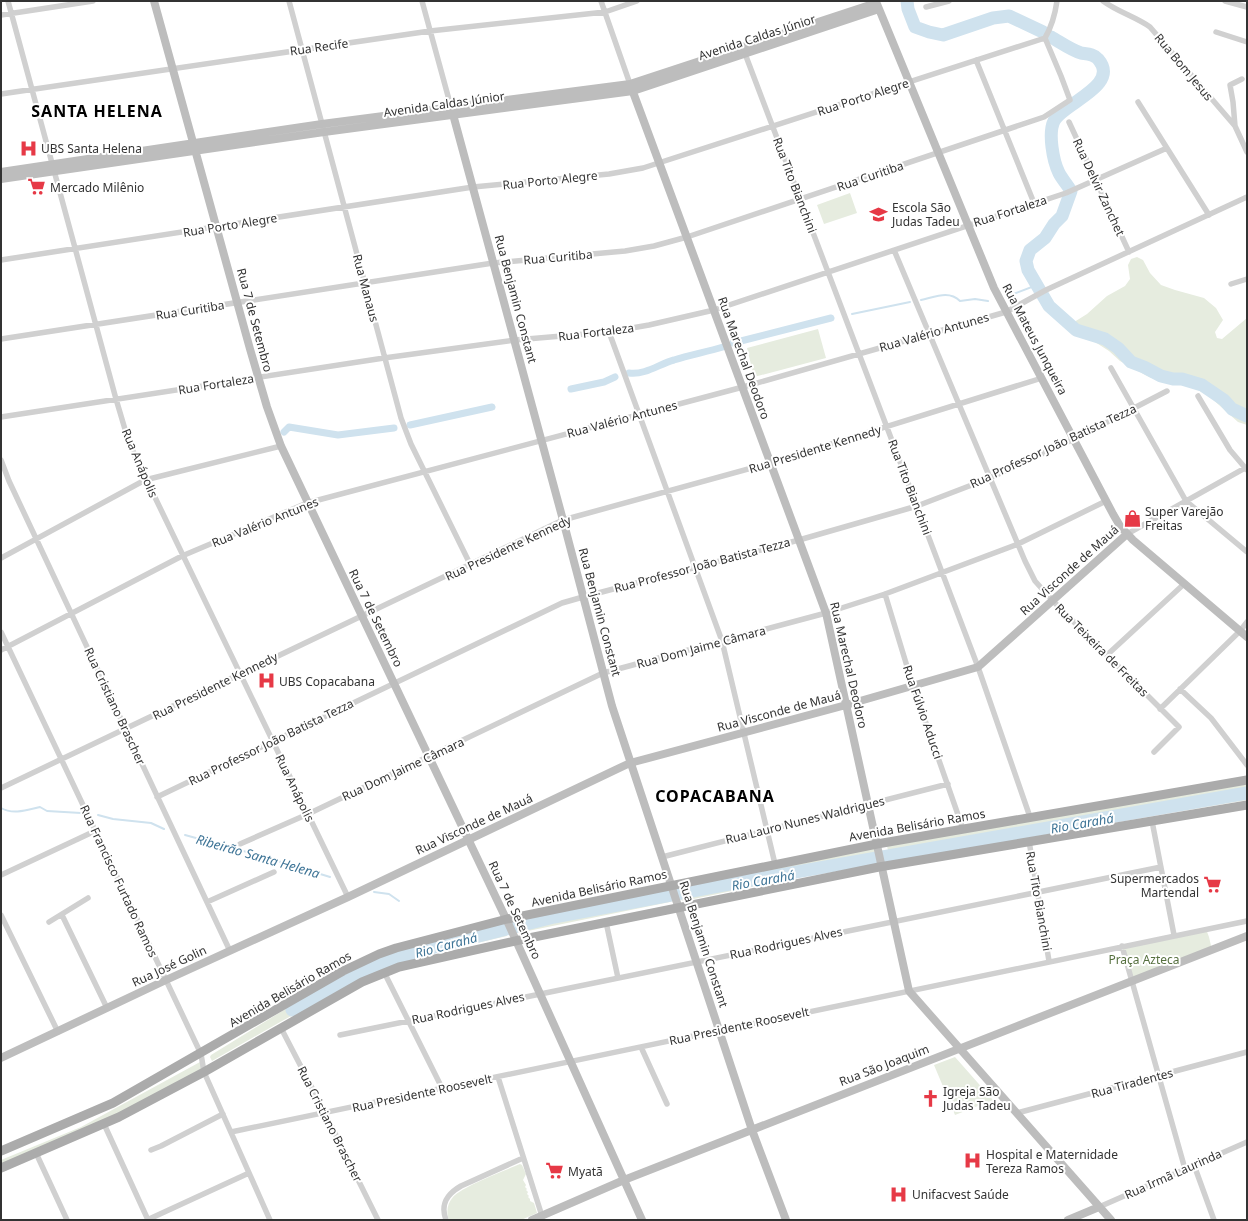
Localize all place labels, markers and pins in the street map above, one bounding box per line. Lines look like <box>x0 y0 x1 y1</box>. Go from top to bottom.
hospital icon: UBS Santa Helena <box>18 138 38 158</box>
place label: UBS Santa Helena <box>41 140 142 157</box>
supermarket icon: Mercado Milênio <box>27 177 47 197</box>
place label: Mercado Milênio <box>50 179 144 196</box>
place label: Escola São Judas Tadeu <box>891 199 960 230</box>
school or university icon: Escola São Judas Tadeu <box>869 204 889 224</box>
place label: Super Varejão Freitas <box>1145 503 1224 534</box>
shop icon: Super Varejão Freitas <box>1122 508 1142 528</box>
hospital icon: UBS Copacabana <box>256 671 276 691</box>
place label: UBS Copacabana <box>279 673 375 690</box>
place label: Supermercados Martendal <box>1110 870 1199 901</box>
supermarket icon: Supermercados Martendal <box>1202 875 1222 895</box>
place label: Igreja São Judas Tadeu <box>942 1083 1011 1114</box>
church icon: Igreja São Judas Tadeu <box>920 1088 940 1108</box>
place label: Hospital e Maternidade Tereza Ramos <box>986 1146 1118 1177</box>
hospital icon: Hospital e Maternidade Tereza Ramos <box>963 1151 983 1171</box>
supermarket icon: Myatã <box>545 1161 565 1181</box>
place label: Myatã <box>568 1163 603 1180</box>
hospital icon: Unifacvest Saúde <box>889 1184 909 1204</box>
place label: Unifacvest Saúde <box>912 1186 1009 1203</box>

